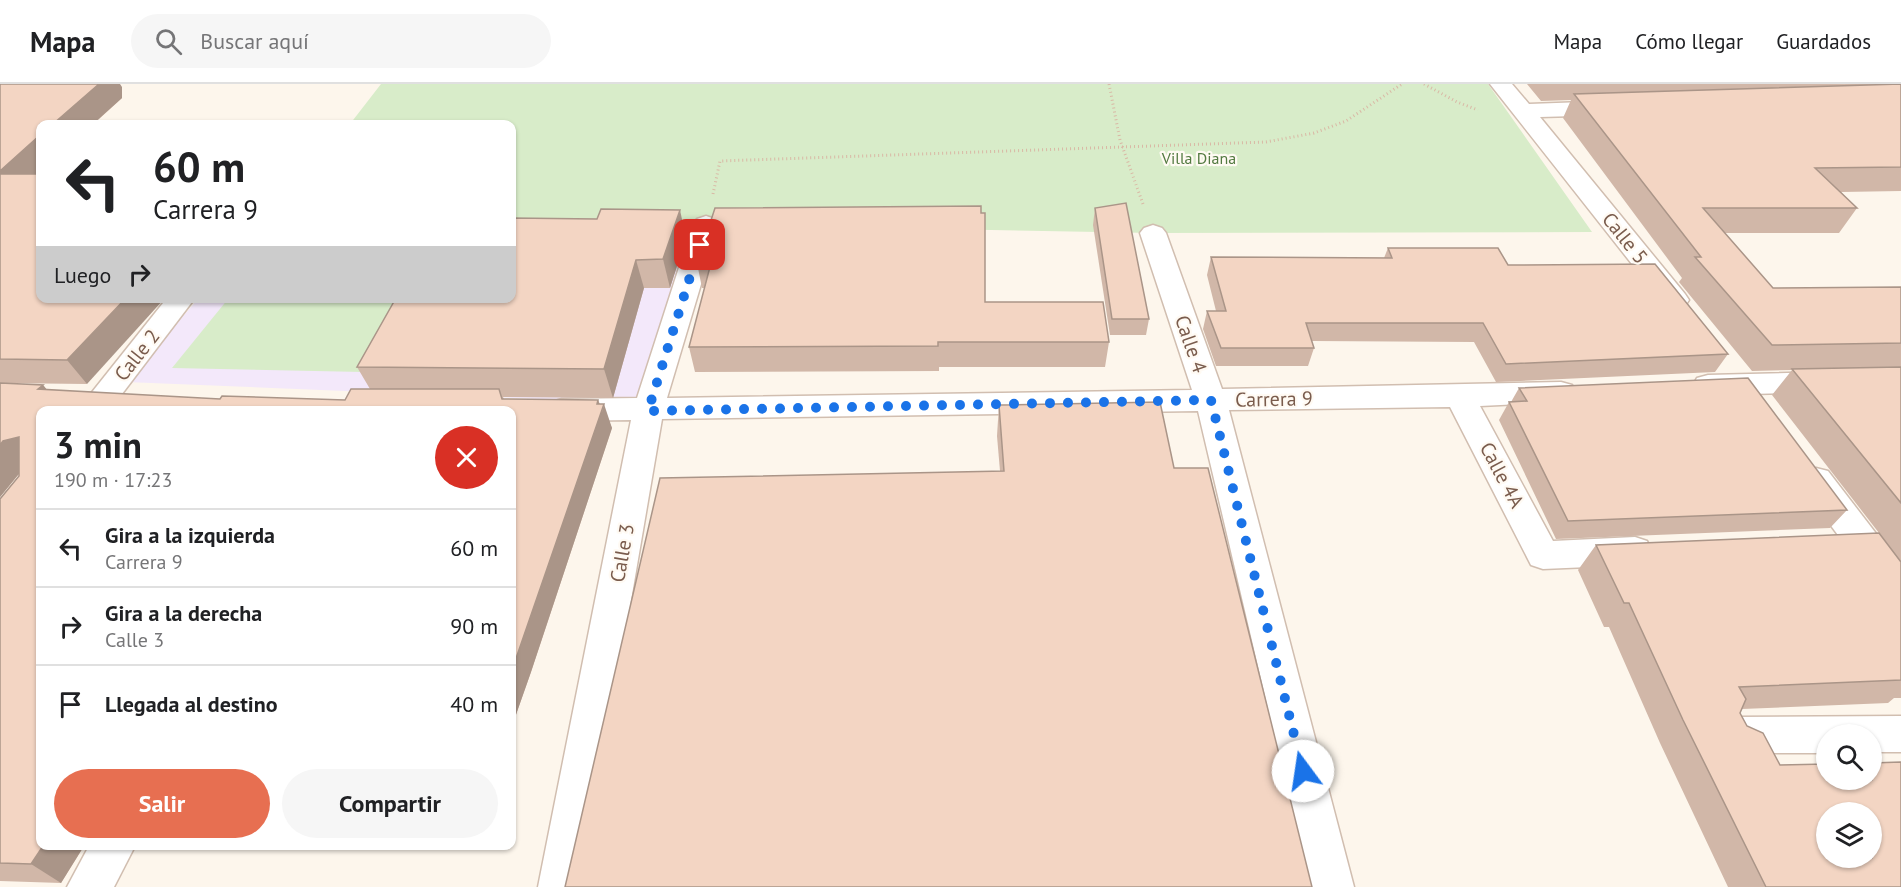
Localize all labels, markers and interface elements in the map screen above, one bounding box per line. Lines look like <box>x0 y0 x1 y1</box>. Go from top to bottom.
search box <box>131 14 551 68</box>
text: Mapa <box>30 23 95 60</box>
icon: search <box>152 25 185 58</box>
text: Buscar aquí <box>200 27 309 55</box>
text: Mapa <box>1553 28 1602 55</box>
text: Cómo llegar <box>1635 28 1743 55</box>
text: Guardados <box>1776 28 1871 55</box>
text: 60 m <box>153 139 245 194</box>
icon: left <box>54 144 132 222</box>
park label: Villa Diana <box>1161 148 1236 168</box>
text: Carrera 9 <box>153 192 258 226</box>
street label: Calle 5 <box>1596 207 1654 269</box>
pin <box>674 219 725 270</box>
icon: arrive <box>683 228 716 261</box>
icon: right <box>123 258 156 291</box>
text: Luego <box>54 261 111 289</box>
street label: Calle 4 <box>1169 312 1213 376</box>
street label: Calle 2 <box>109 324 165 386</box>
street label: Carrera 9 <box>1235 385 1313 413</box>
text: 3 min <box>54 421 142 468</box>
button: close <box>435 426 498 489</box>
street label: Calle 4A <box>1474 438 1530 513</box>
text: 190 m · 17:23 <box>54 467 172 493</box>
text: Gira a la izquierda <box>105 521 275 549</box>
street label: Calle 3 <box>604 522 640 584</box>
icon: left <box>54 532 87 565</box>
text: 60 m <box>450 534 498 562</box>
text: Carrera 9 <box>105 549 183 575</box>
text: Gira a la derecha <box>105 599 262 627</box>
icon: right <box>54 610 87 643</box>
text: 90 m <box>450 612 498 640</box>
text: Calle 3 <box>105 627 164 653</box>
icon: arrive <box>54 688 87 721</box>
text: Llegada al destino <box>105 690 278 718</box>
text: 40 m <box>450 690 498 718</box>
map controls <box>1816 724 1882 868</box>
button: search <box>1816 724 1882 790</box>
position arrow <box>1271 739 1335 803</box>
button: Salir <box>54 769 270 838</box>
button: Compartir <box>282 769 498 838</box>
button: layers <box>1816 802 1882 868</box>

